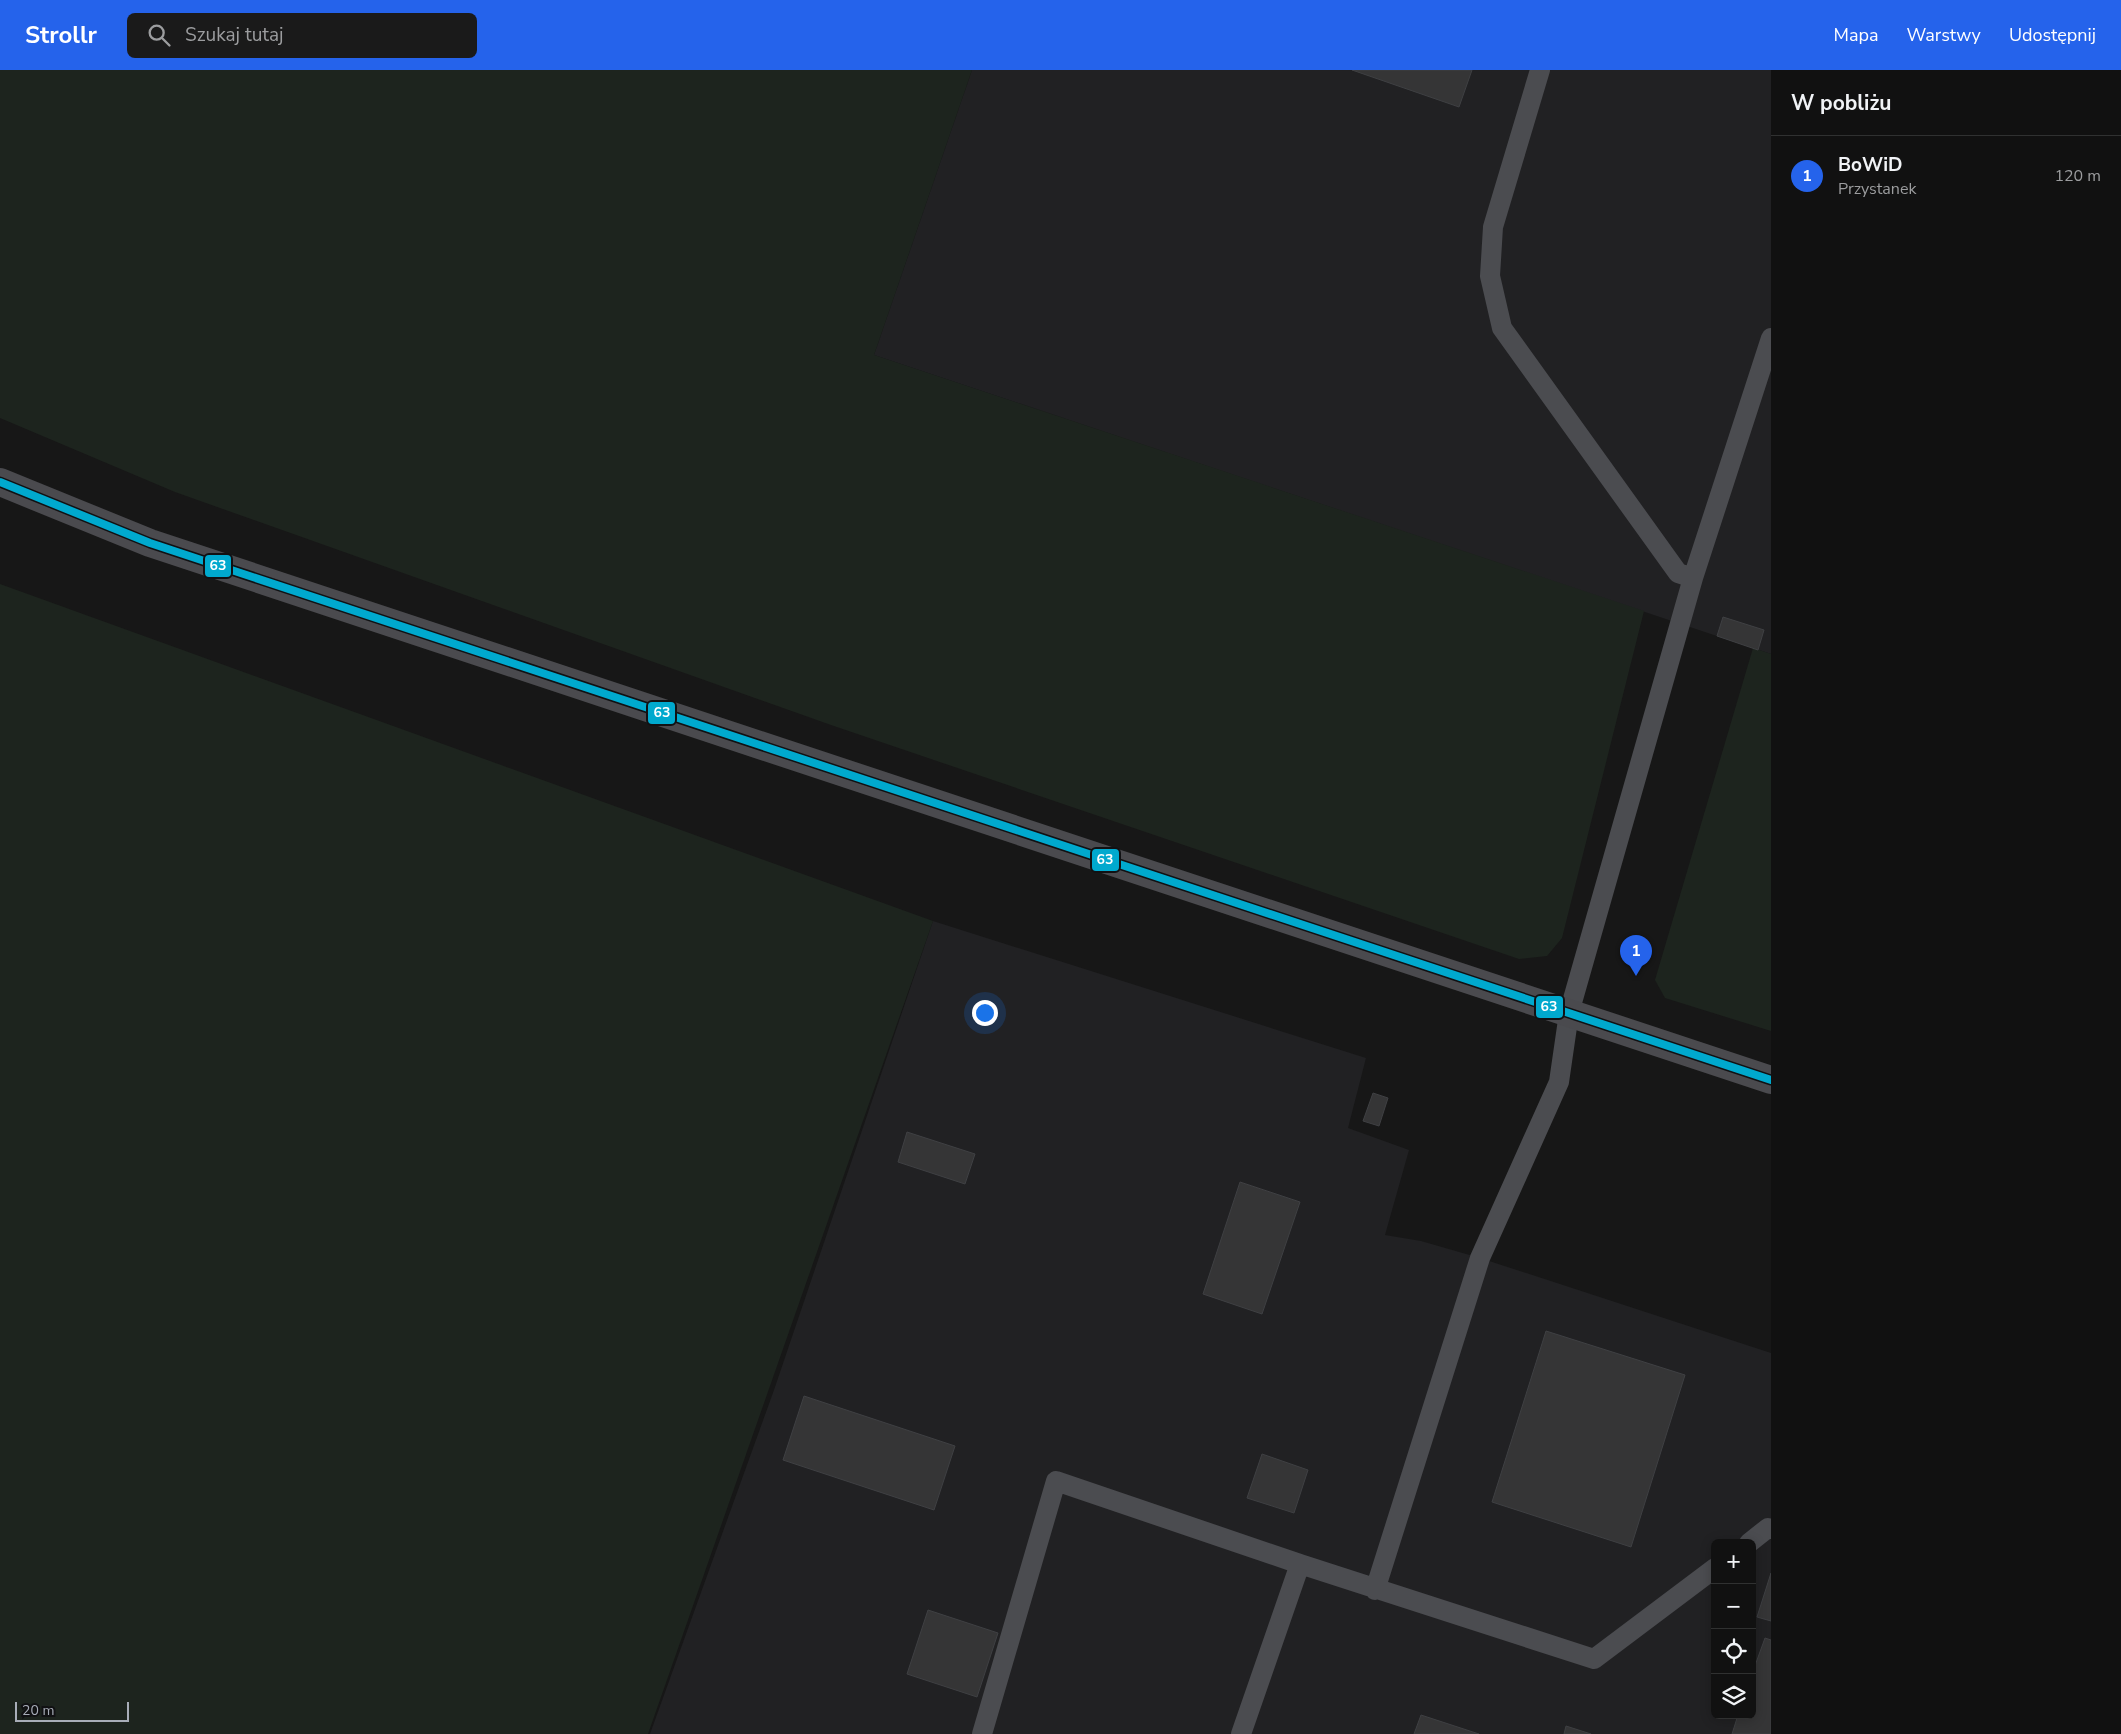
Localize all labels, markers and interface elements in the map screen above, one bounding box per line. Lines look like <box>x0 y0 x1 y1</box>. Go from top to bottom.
search box <box>127 13 477 58</box>
text: Strollr <box>25 19 97 51</box>
icon: search <box>145 21 173 49</box>
text: Szukaj tutaj <box>185 22 284 48</box>
text: Mapa <box>1834 23 1878 47</box>
text: Warstwy <box>1906 23 1981 47</box>
text: Udostępnij <box>2009 23 2096 47</box>
text: W pobliżu <box>1791 89 1892 117</box>
text: BoWiD <box>1838 152 1903 178</box>
text: 1 <box>1802 165 1812 187</box>
text: 120 m <box>2054 165 2101 187</box>
text: Przystanek <box>1838 178 1916 200</box>
line badge: 63 <box>204 554 232 578</box>
text: 63 <box>210 556 226 575</box>
line badge: 63 <box>647 701 676 725</box>
text: 63 <box>654 703 670 722</box>
line badge: 63 <box>1091 848 1120 872</box>
text: 63 <box>1097 850 1113 869</box>
pin: 1 <box>1620 935 1652 976</box>
line badge: 63 <box>1535 995 1564 1019</box>
text: 63 <box>1541 997 1557 1016</box>
your location <box>972 1000 998 1026</box>
map controls <box>1711 1539 1756 1719</box>
button: + <box>1711 1539 1756 1584</box>
button: − <box>1711 1584 1756 1629</box>
button: locate <box>1711 1629 1756 1674</box>
button: layers <box>1711 1674 1756 1719</box>
scale bar <box>15 1699 129 1722</box>
text: 20 m <box>22 1701 54 1720</box>

